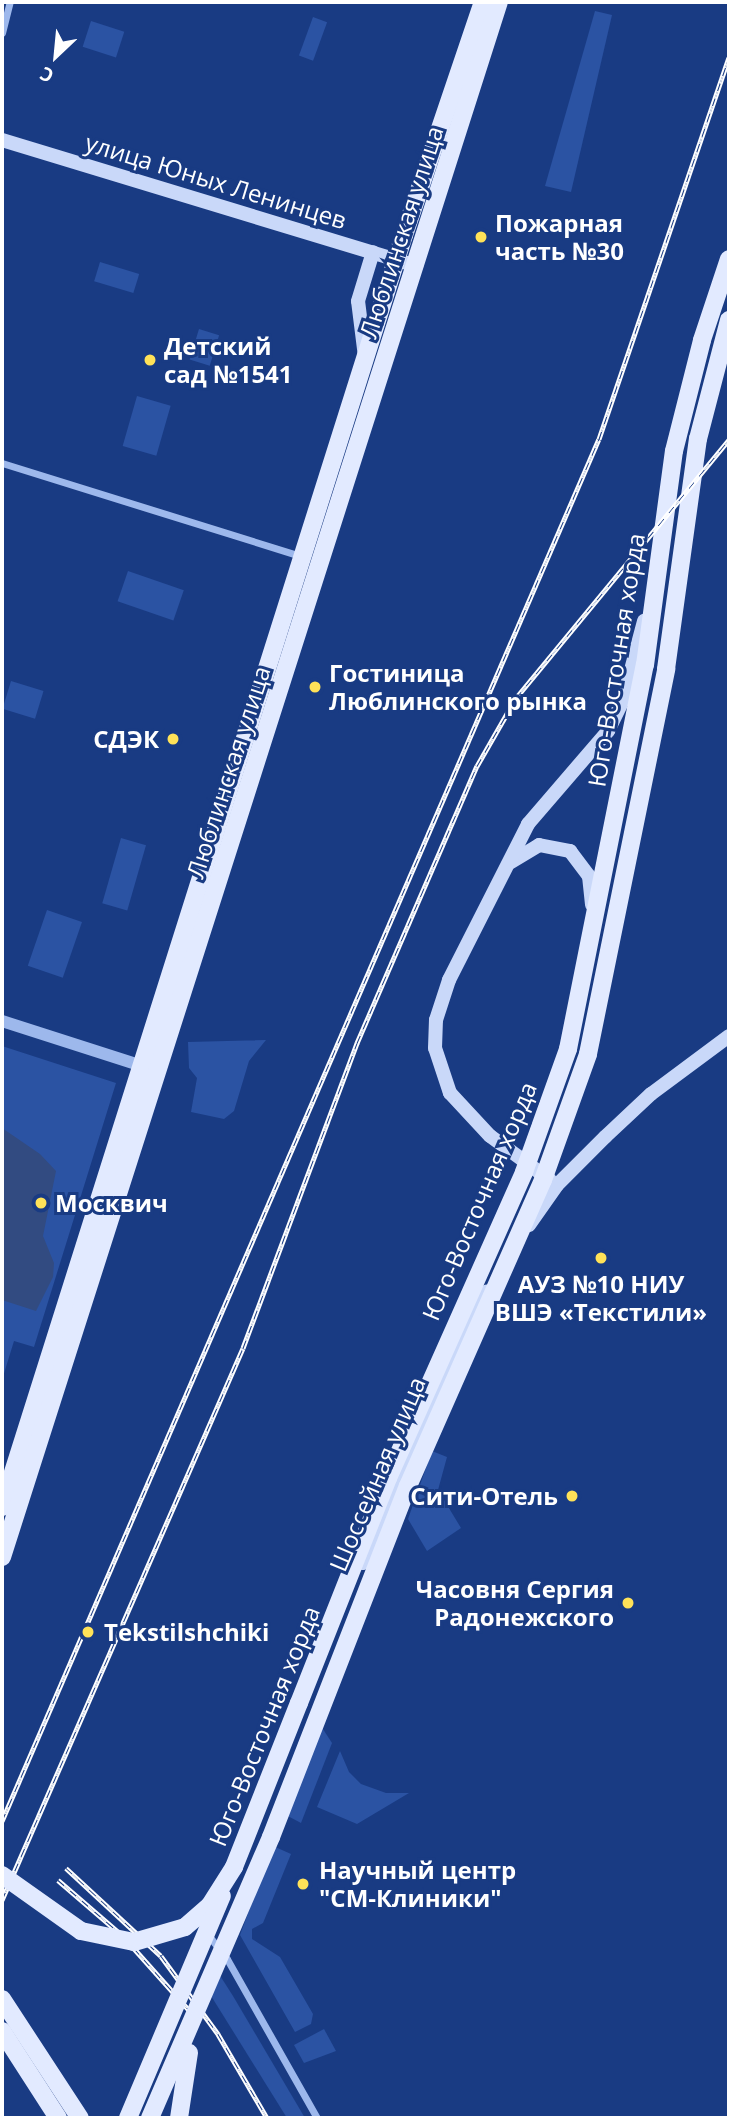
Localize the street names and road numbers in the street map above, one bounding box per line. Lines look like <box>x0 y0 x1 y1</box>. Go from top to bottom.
street label: Люблинская улица <box>353 122 449 342</box>
street label: улица Юных Ленинцев <box>82 128 350 234</box>
street label: Юго-Восточная хорда <box>582 531 650 789</box>
street label: Люблинская улица <box>180 662 276 882</box>
street label: Юго-Восточная хорда <box>416 1077 542 1325</box>
street label: Шоссейная улица <box>323 1372 431 1576</box>
street label: Юго-Восточная хорда <box>203 1602 325 1850</box>

